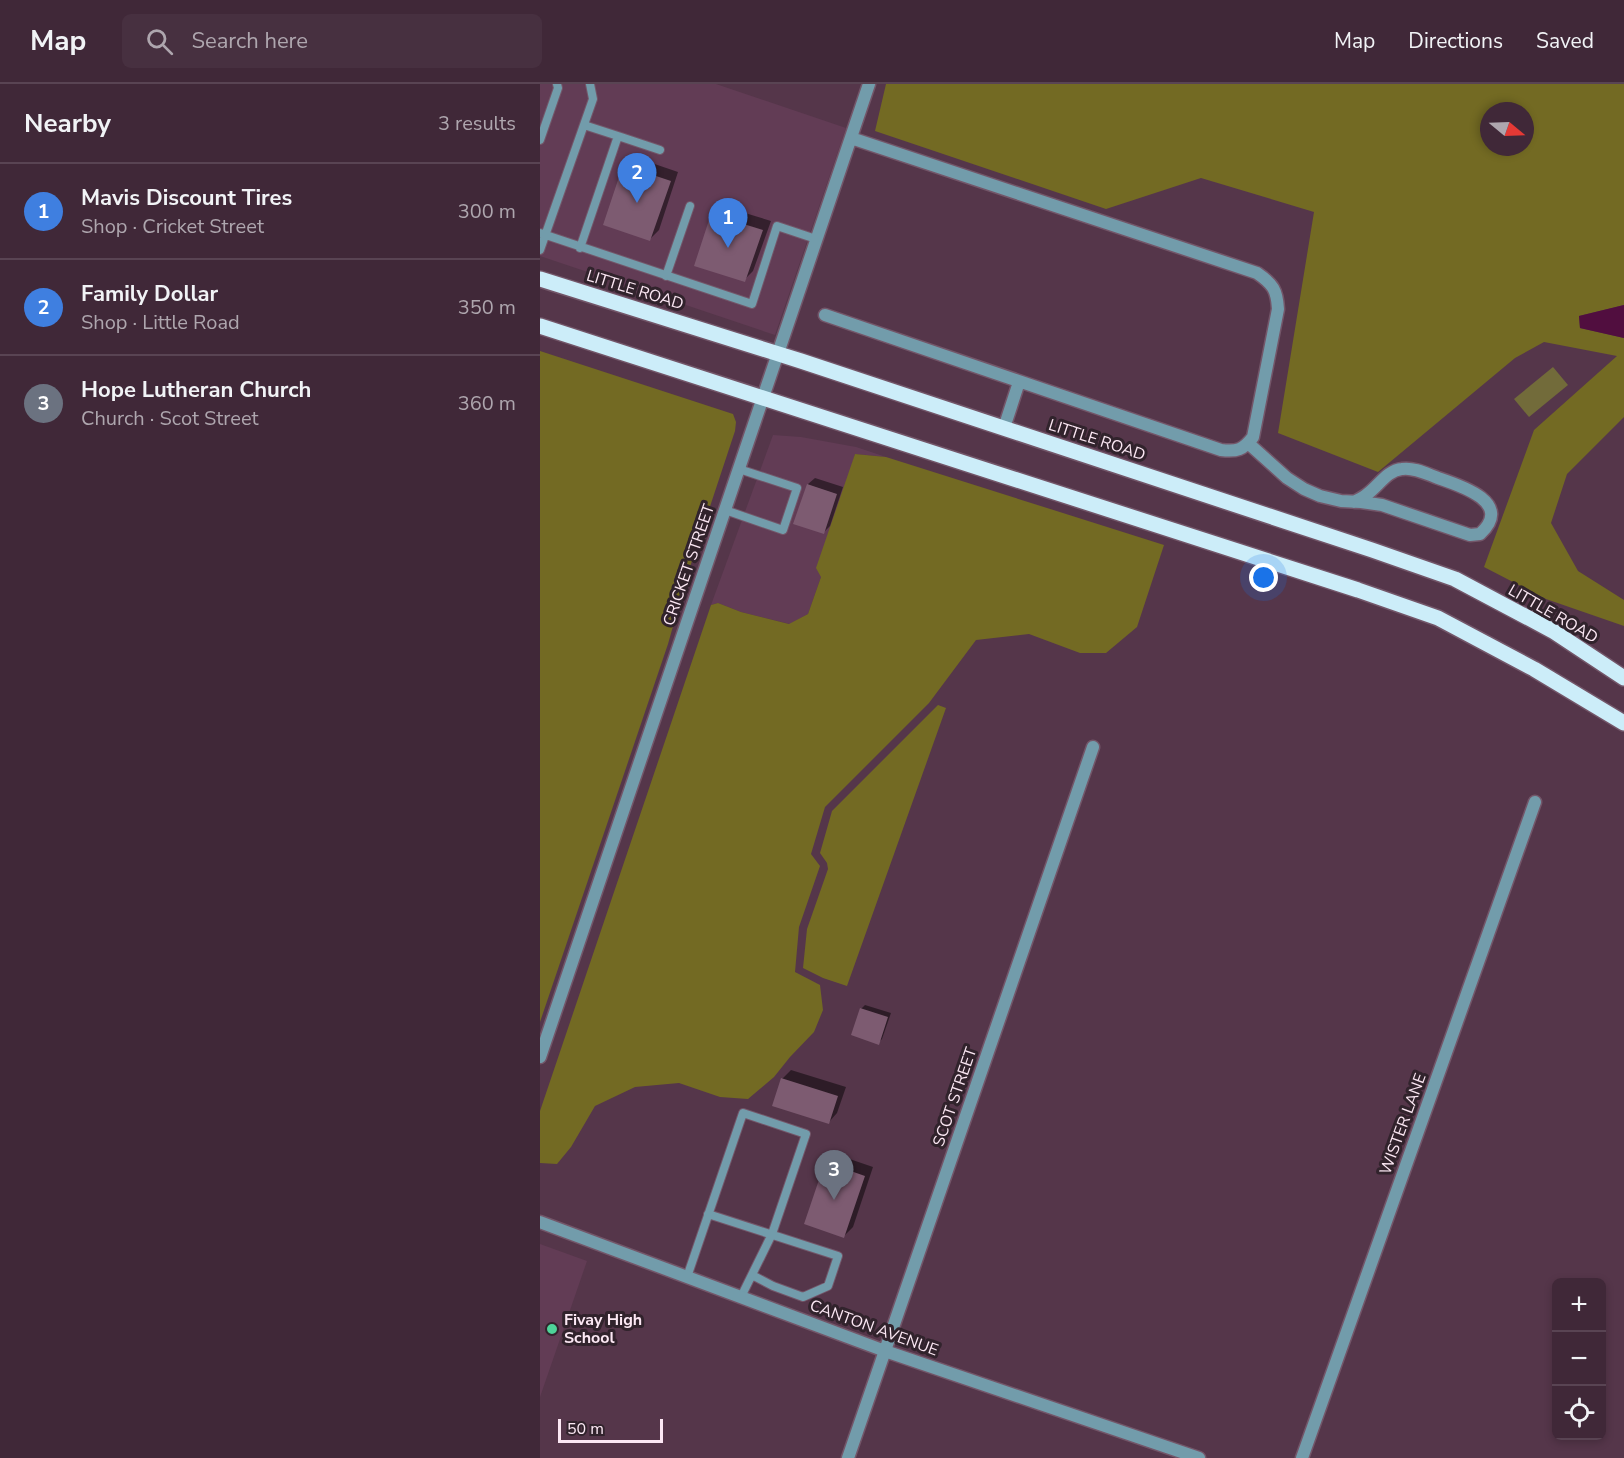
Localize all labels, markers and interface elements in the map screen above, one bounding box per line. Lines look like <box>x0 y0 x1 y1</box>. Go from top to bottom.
search box <box>122 14 542 68</box>
text: Map <box>30 22 86 60</box>
icon: search <box>143 25 176 58</box>
text: Search here <box>191 26 308 56</box>
text: Map <box>1334 27 1375 55</box>
text: Directions <box>1408 27 1503 55</box>
text: Saved <box>1536 27 1594 55</box>
north arrow <box>1480 102 1534 156</box>
text: Nearby <box>24 106 111 141</box>
text: 3 results <box>438 110 516 137</box>
pin: 2 <box>618 154 656 203</box>
text: Mavis Discount Tires <box>81 183 292 213</box>
text: 1 <box>38 198 50 225</box>
text: 300 m <box>458 198 516 225</box>
pin: 1 <box>708 198 747 248</box>
text: Shop · Cricket Street <box>81 213 264 240</box>
street label: LITTLE ROAD <box>584 265 686 315</box>
text: Family Dollar <box>81 279 218 309</box>
text: 2 <box>38 294 50 321</box>
text: 350 m <box>458 294 516 321</box>
text: Shop · Little Road <box>81 309 240 336</box>
text: Hope Lutheran Church <box>81 375 311 405</box>
text: 3 <box>38 390 50 417</box>
text: 360 m <box>458 390 516 417</box>
text: Church · Scot Street <box>81 405 259 432</box>
street label: LITTLE ROAD <box>1046 414 1148 466</box>
street label: CRICKET STREET <box>658 501 720 629</box>
your location <box>1249 563 1278 592</box>
street label: LITTLE ROAD <box>1504 579 1602 649</box>
street label: SCOT STREET <box>928 1044 982 1150</box>
street label: WISTER LANE <box>1374 1070 1432 1178</box>
pin: 3 <box>814 1150 854 1200</box>
map controls <box>1552 1278 1606 1440</box>
button: + <box>1552 1278 1606 1332</box>
street label: CANTON AVENUE <box>807 1295 941 1361</box>
place label: Fivay High School <box>564 1309 642 1349</box>
marker: Fivay High School <box>545 1322 559 1336</box>
button: − <box>1552 1332 1606 1386</box>
button: locate <box>1552 1386 1606 1440</box>
scale bar <box>558 1416 663 1444</box>
text: 50 m <box>567 1418 604 1440</box>

